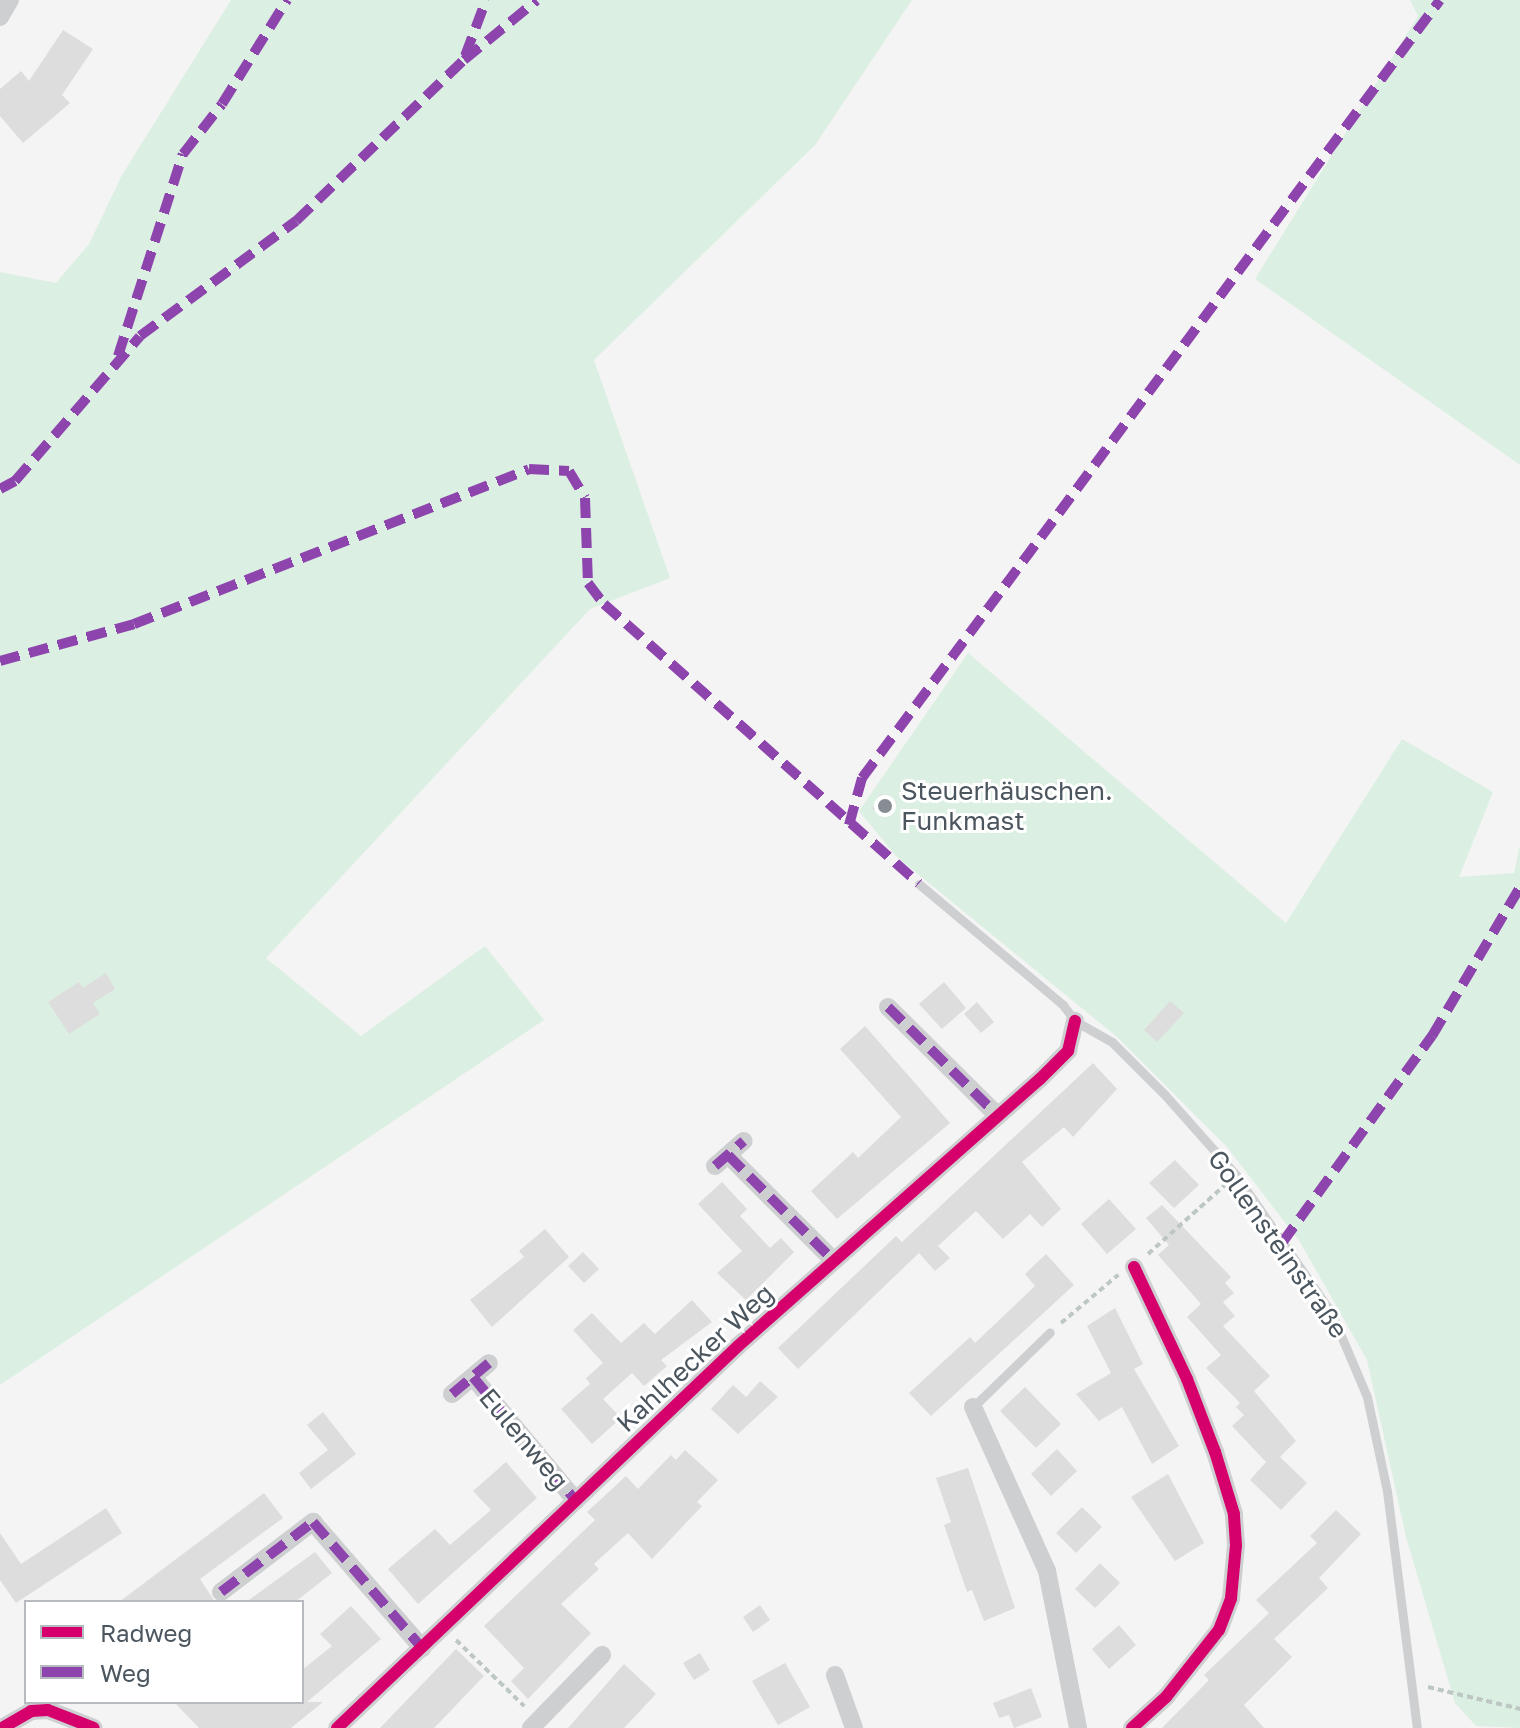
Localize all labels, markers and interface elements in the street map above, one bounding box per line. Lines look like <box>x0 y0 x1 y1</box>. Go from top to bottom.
place label: Steuerhäuschen. Funkmast <box>901 775 1113 836</box>
marker: Steuerhäuschen. Funkmast <box>876 797 894 815</box>
street label: Gollensteinstraße <box>1201 1144 1355 1344</box>
street label: Kahlhecker Weg <box>610 1277 780 1439</box>
street label: Eulenweg <box>473 1382 575 1496</box>
legend <box>24 1600 304 1704</box>
text: Radweg <box>100 1618 192 1647</box>
text: Weg <box>100 1658 151 1687</box>

